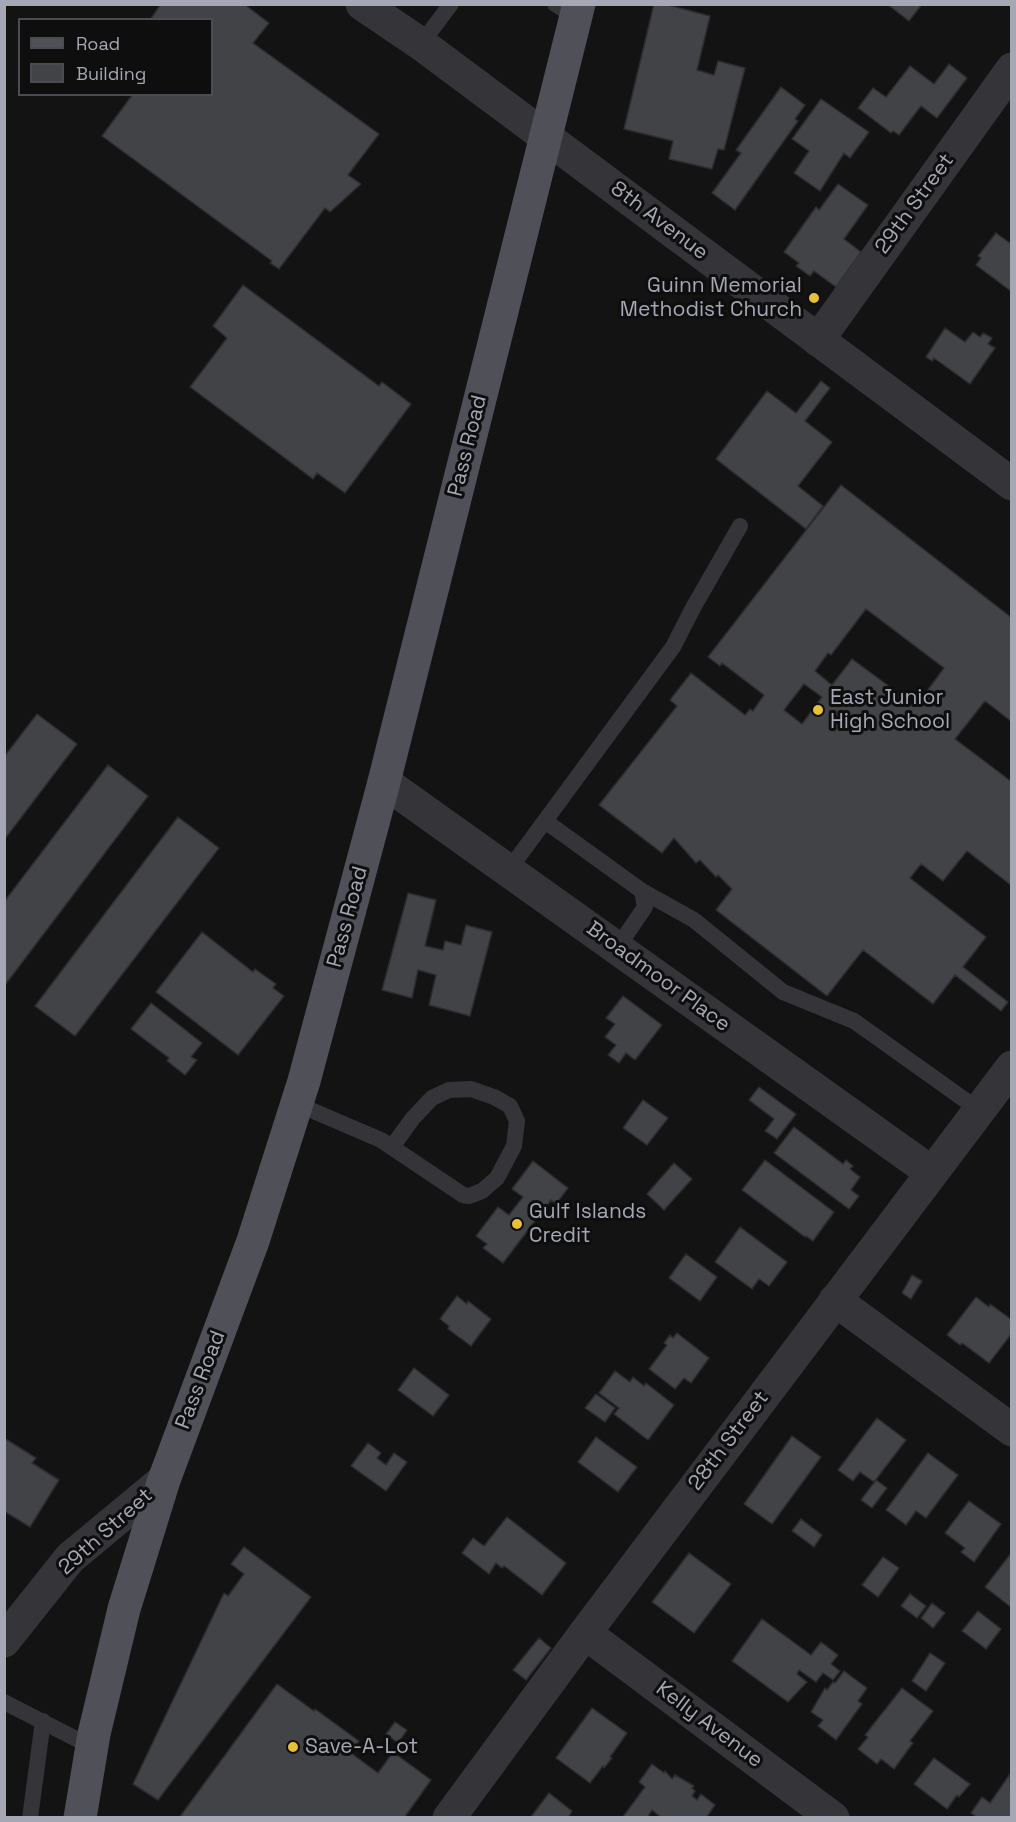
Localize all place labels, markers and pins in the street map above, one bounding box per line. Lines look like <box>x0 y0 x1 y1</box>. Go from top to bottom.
place label: Guinn Memorial Methodist Church <box>620 273 802 323</box>
marker: Guinn Memorial Methodist Church <box>807 291 821 305</box>
place label: East Junior High School <box>830 685 950 735</box>
marker: East Junior High School <box>811 703 825 717</box>
place label: Gulf Islands Credit <box>529 1199 646 1249</box>
marker: Gulf Islands Credit <box>510 1217 524 1231</box>
place label: Save-A-Lot <box>305 1734 418 1760</box>
marker: Save-A-Lot <box>286 1740 300 1754</box>

